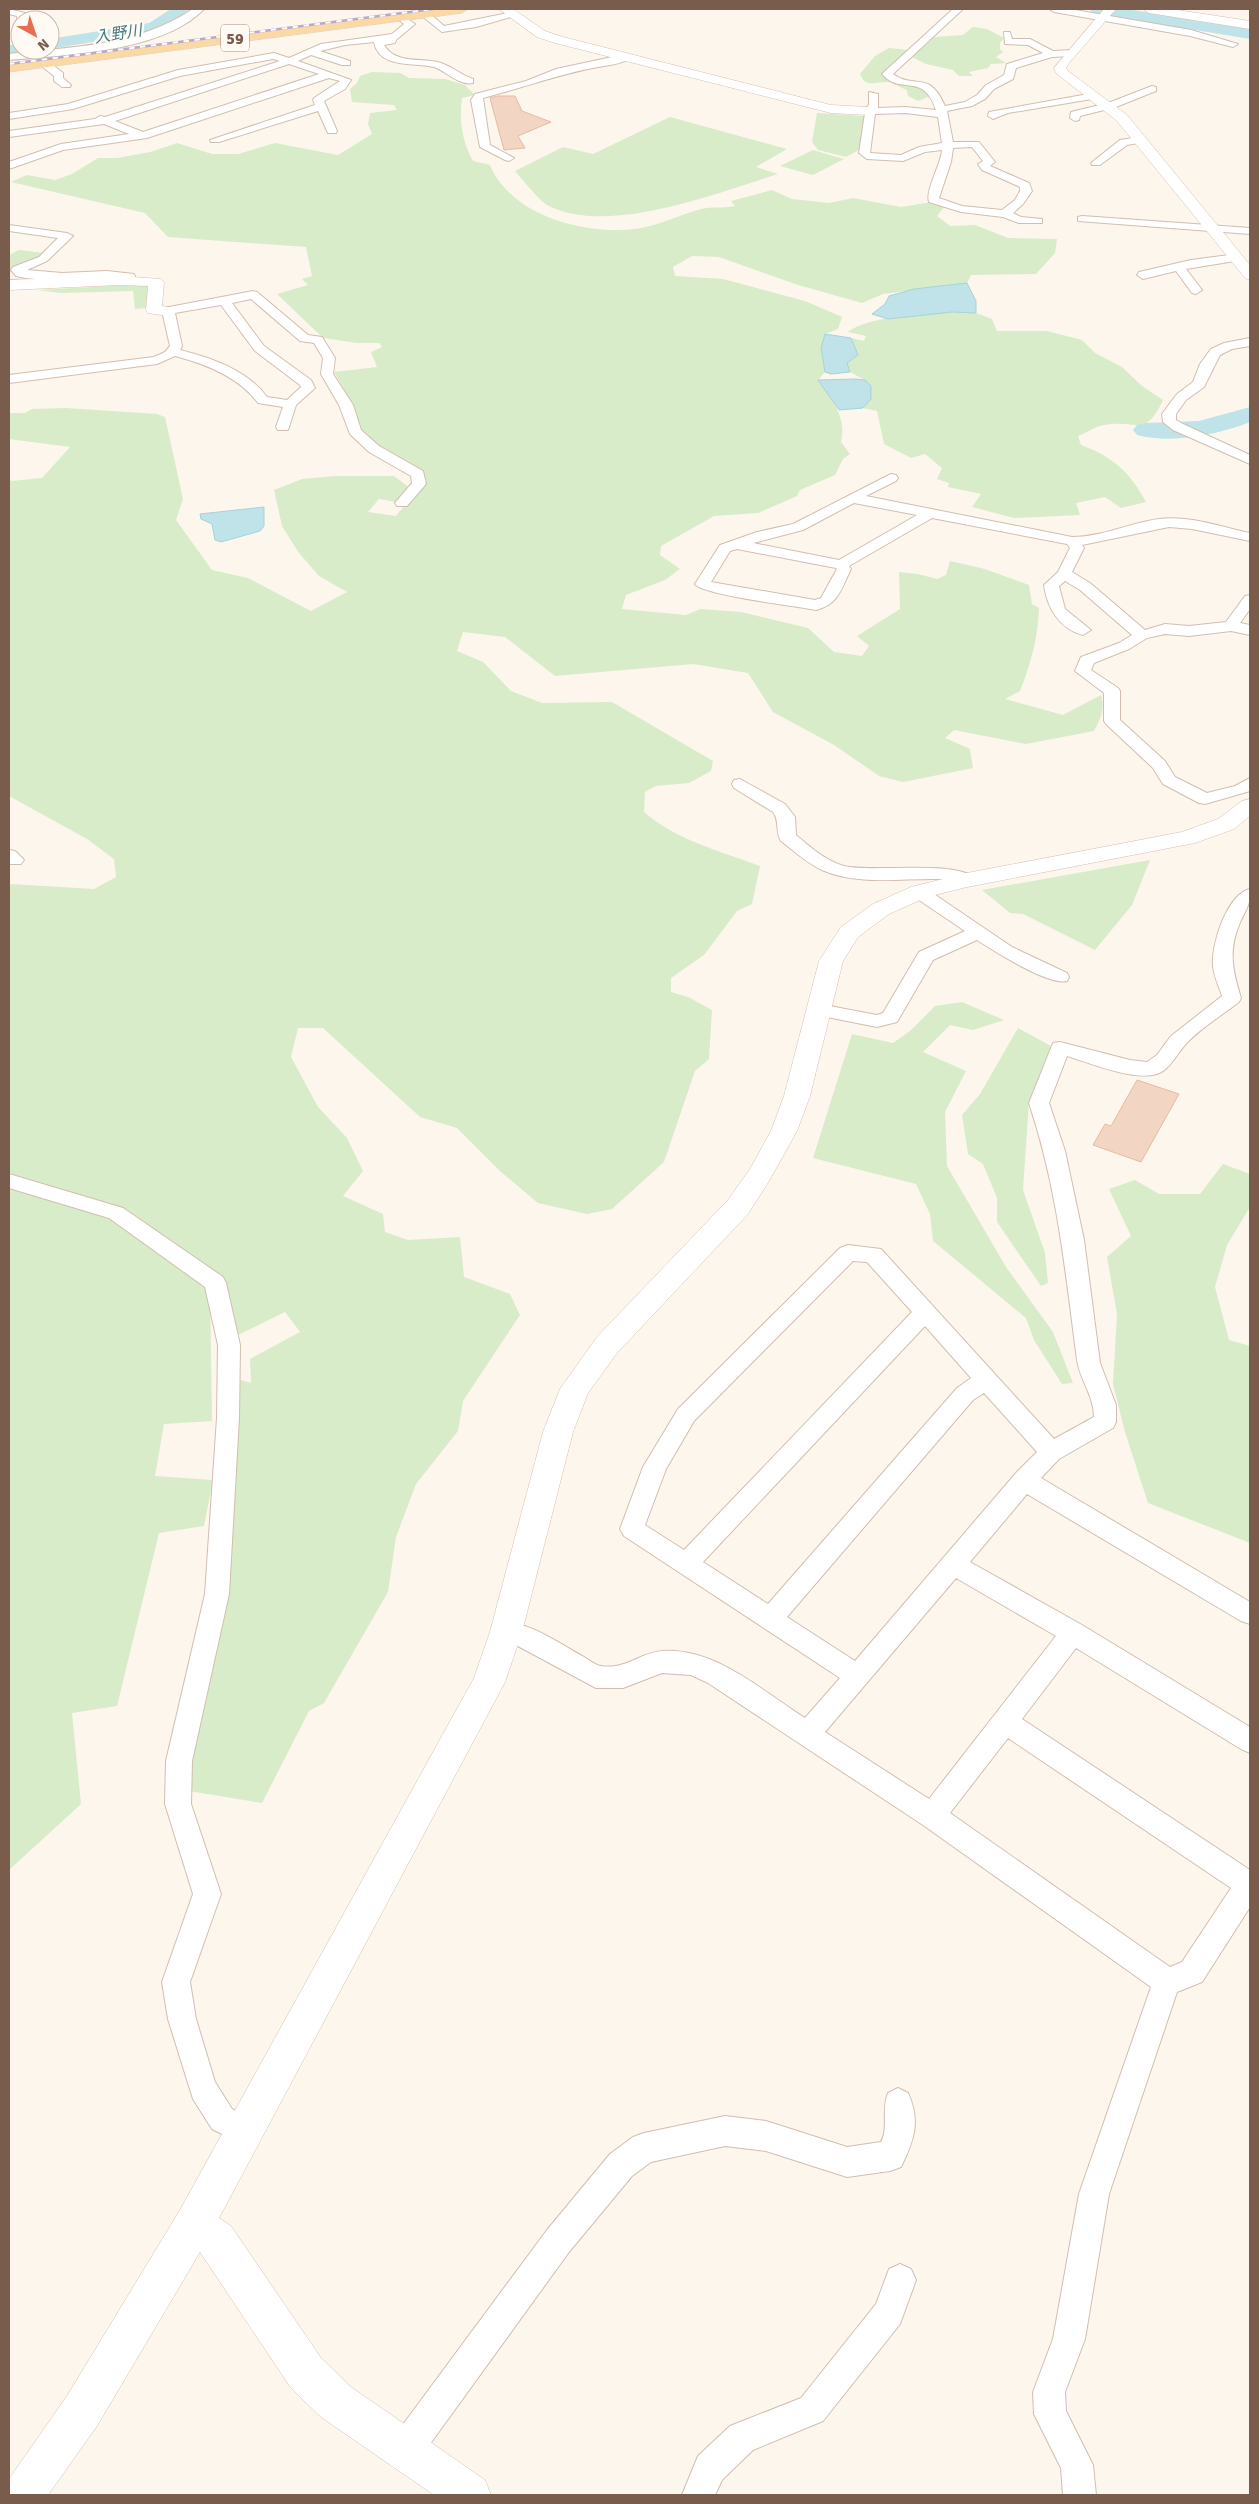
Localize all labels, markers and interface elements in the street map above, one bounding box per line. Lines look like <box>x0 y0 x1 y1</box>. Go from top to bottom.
north arrow <box>10 10 60 60</box>
water label: 入野川 <box>93 20 145 48</box>
road number: 59 <box>221 24 249 52</box>
text: N <box>34 35 52 54</box>

